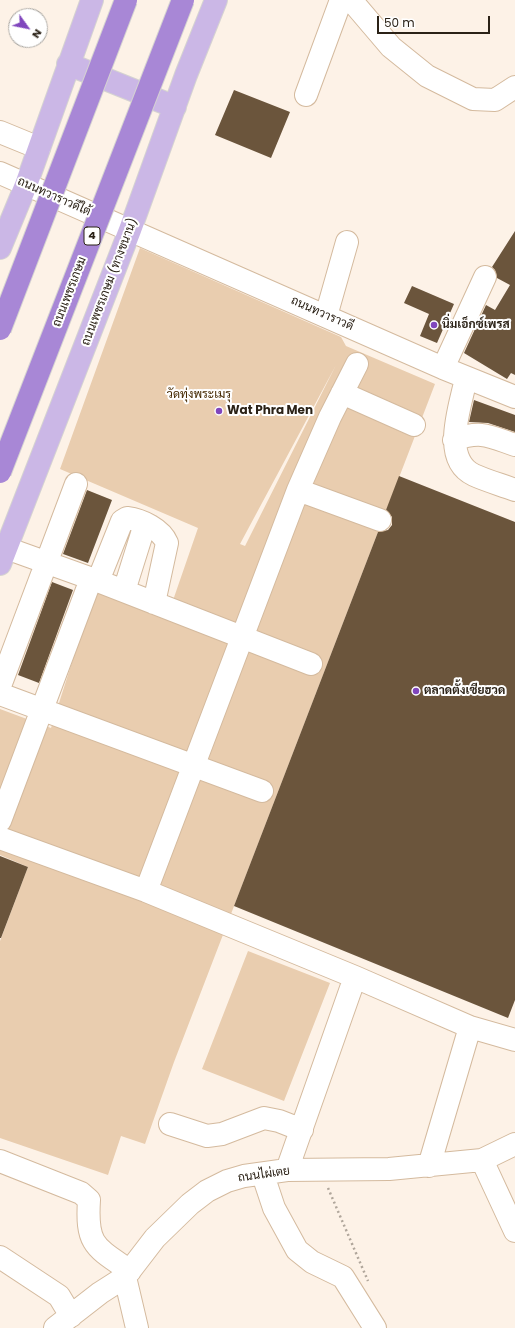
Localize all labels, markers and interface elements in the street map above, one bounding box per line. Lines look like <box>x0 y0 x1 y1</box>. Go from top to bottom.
north arrow <box>8 8 48 48</box>
scale bar <box>379 8 492 34</box>
text: 50 m <box>384 14 415 31</box>
text: N <box>28 26 46 42</box>
street label: ถนนทวาราวดีใต้ <box>15 174 93 220</box>
street label: ถนนเพชรเกษม (ทางขนาน) <box>79 216 141 348</box>
road number: 4 <box>84 227 100 245</box>
street label: ถนนเพชรเกษม <box>50 255 90 329</box>
street label: ถนนทวาราวดี <box>288 294 356 334</box>
place label: นิ่มเอ็กซ์เพรส <box>442 318 510 332</box>
marker: นิ่มเอ็กซ์เพรส <box>429 320 439 330</box>
park label: วัดทุ่งพระเมรุ <box>167 388 231 402</box>
place label: Wat Phra Men <box>227 404 313 418</box>
marker: Wat Phra Men <box>214 406 224 416</box>
place label: ตลาดตั้งเซียฮวด <box>424 684 505 698</box>
marker: ตลาดตั้งเซียฮวด <box>411 686 421 696</box>
street label: ถนนไผ่เตย <box>237 1164 291 1186</box>

